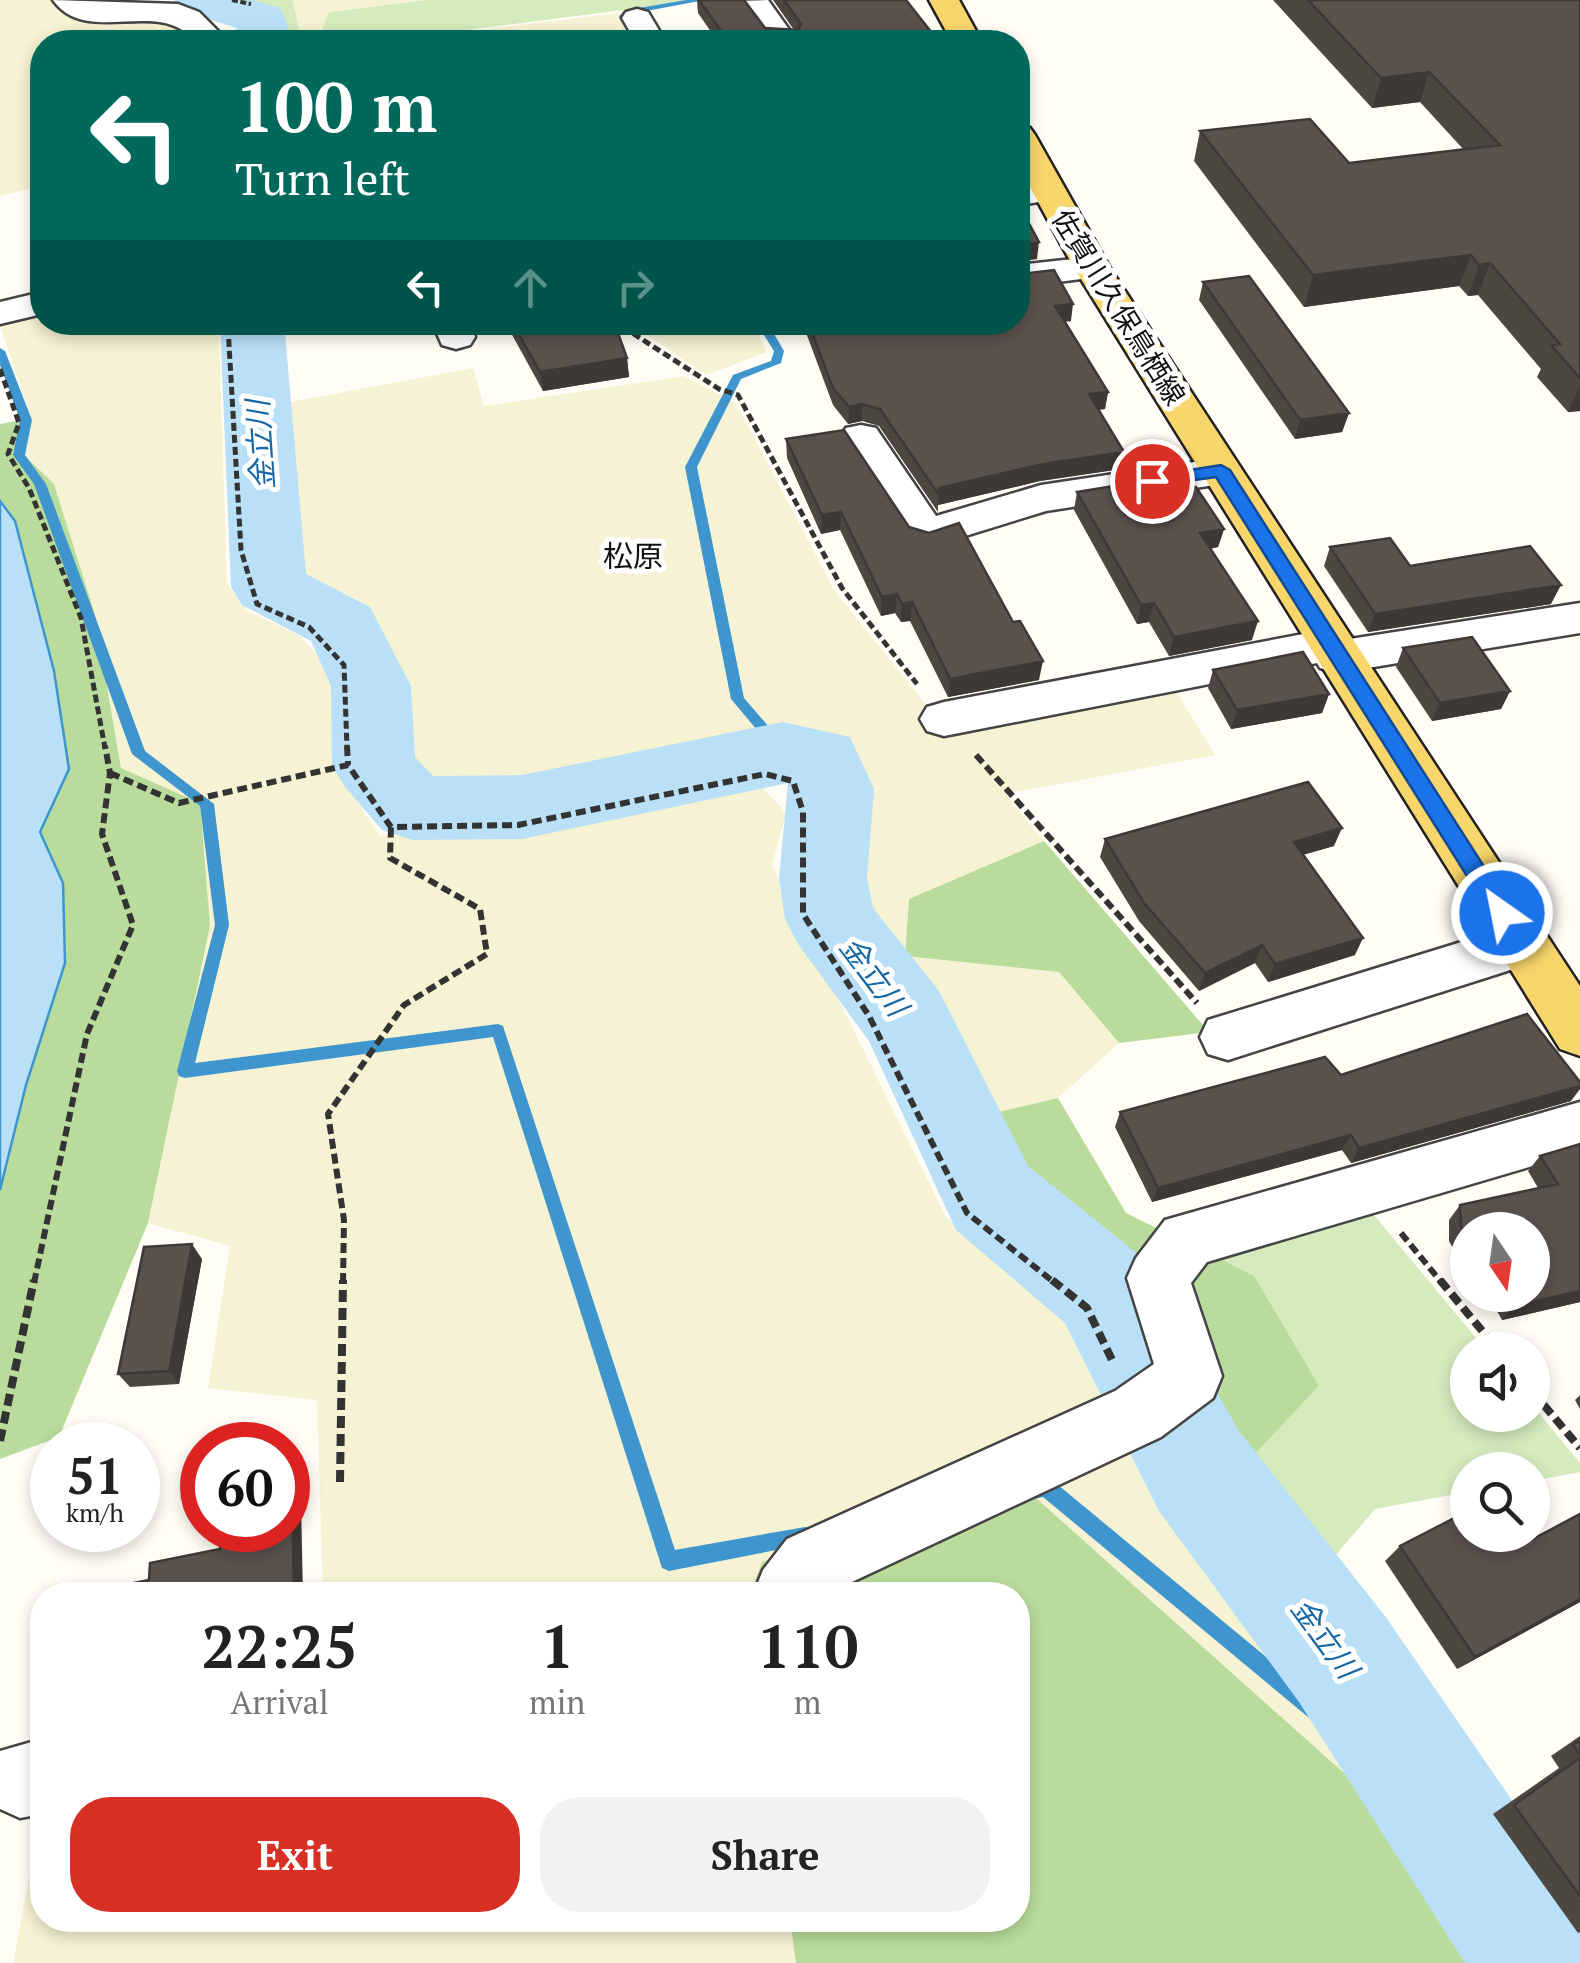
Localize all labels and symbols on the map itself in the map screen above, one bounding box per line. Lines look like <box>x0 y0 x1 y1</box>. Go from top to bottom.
street label: 佐賀川久保鳥栖線 <box>1044 202 1194 412</box>
water label: 金立川 <box>237 396 283 491</box>
pin <box>1110 439 1195 524</box>
district label: 松原 <box>603 536 663 576</box>
position arrow <box>1450 861 1554 965</box>
water label: 金立川 <box>831 928 919 1026</box>
north arrow <box>1450 1212 1550 1312</box>
speed limit sign: 60 <box>180 1422 310 1552</box>
water label: 金立川 <box>1282 1590 1369 1689</box>

